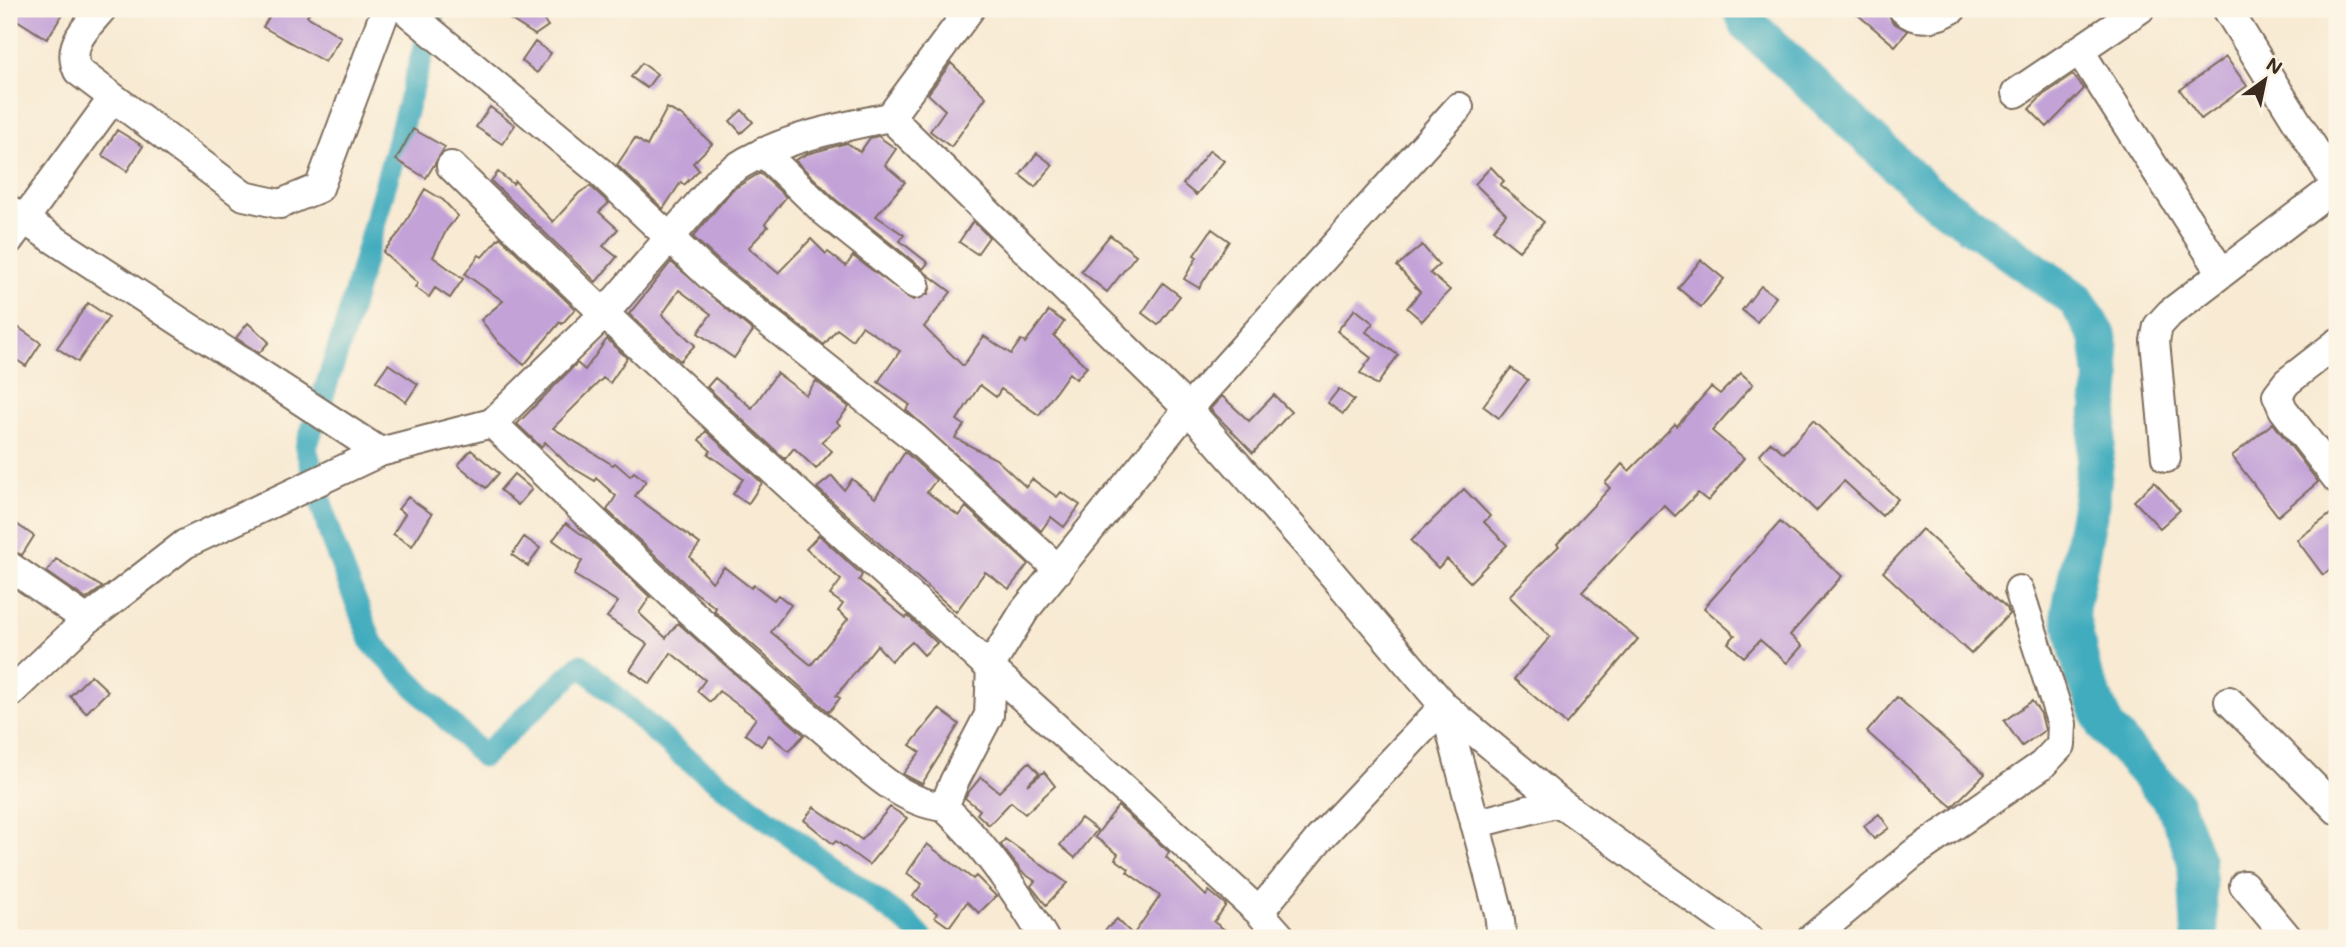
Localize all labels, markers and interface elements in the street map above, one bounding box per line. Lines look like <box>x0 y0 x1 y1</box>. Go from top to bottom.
north arrow <box>2230 46 2300 116</box>
text: N <box>2262 51 2287 80</box>

